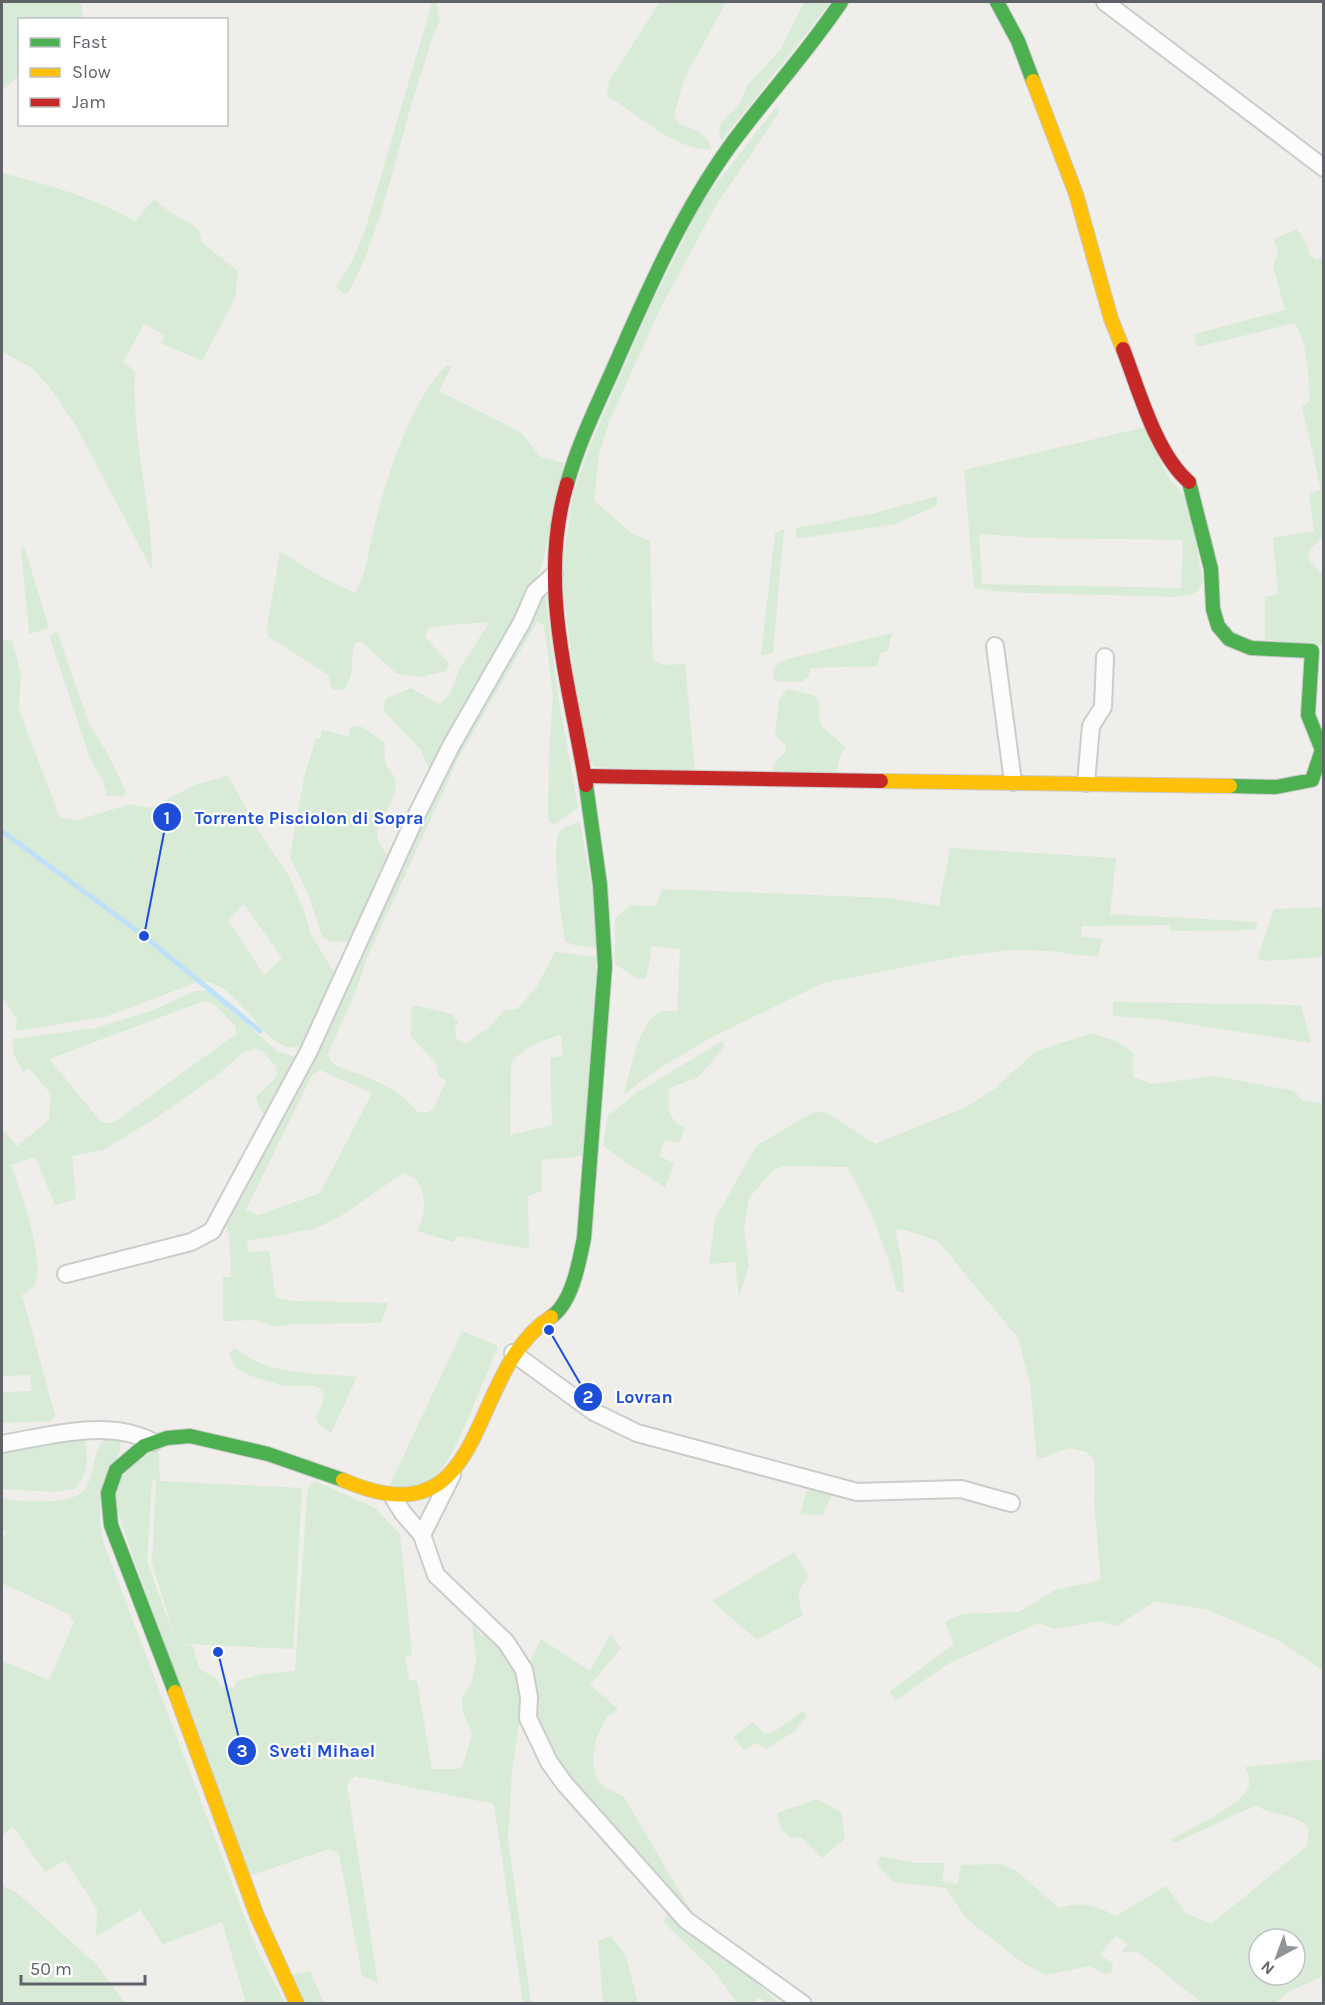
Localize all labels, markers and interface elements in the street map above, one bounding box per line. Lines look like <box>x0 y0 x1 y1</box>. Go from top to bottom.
legend <box>18 18 228 126</box>
text: Fast <box>72 31 107 53</box>
text: Slow <box>72 61 111 83</box>
text: Jam <box>72 91 106 113</box>
callout: Torrente Pisciolon di Sopra <box>152 799 435 835</box>
text: 1 <box>164 807 170 829</box>
text: Torrente Pisciolon di Sopra <box>195 807 423 829</box>
callout: Lovran <box>573 1379 685 1415</box>
text: 2 <box>583 1386 593 1408</box>
text: Lovran <box>615 1386 673 1408</box>
callout: Sveti Mihael <box>227 1733 387 1769</box>
text: 3 <box>236 1740 248 1762</box>
text: Sveti Mihael <box>269 1740 375 1762</box>
north arrow <box>1247 1927 1307 1987</box>
scale bar <box>21 1948 146 1986</box>
text: N <box>1257 1957 1278 1979</box>
text: 50 m <box>30 1958 72 1980</box>

